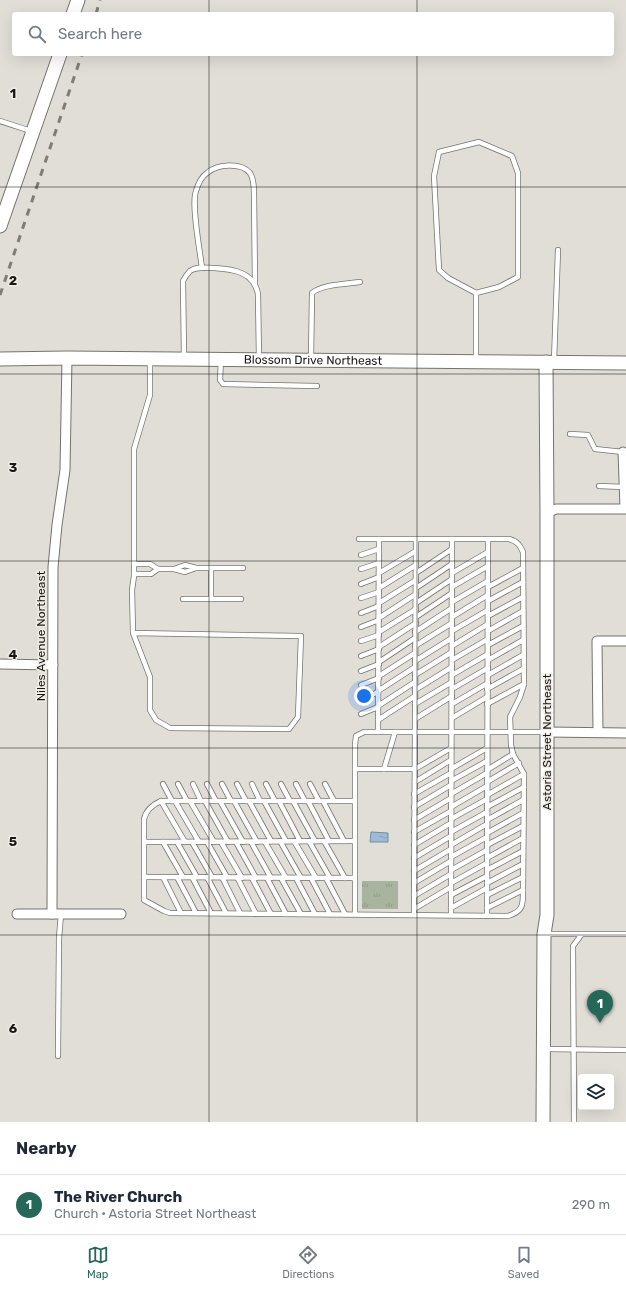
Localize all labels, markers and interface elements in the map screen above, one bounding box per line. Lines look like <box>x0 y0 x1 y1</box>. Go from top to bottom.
search box <box>12 12 614 56</box>
icon: search <box>26 23 48 45</box>
text: Search here <box>58 25 142 43</box>
text: 1 <box>10 86 16 101</box>
text: 2 <box>9 273 17 288</box>
street label: Blossom Drive Northeast <box>244 353 383 368</box>
text: 3 <box>9 460 18 475</box>
street label: Niles Avenue Northeast <box>34 570 48 701</box>
text: 4 <box>9 647 18 662</box>
street label: Astoria Street Northeast <box>540 674 554 810</box>
your location <box>354 686 374 706</box>
text: 5 <box>9 834 17 849</box>
pin: 1 <box>587 990 613 1023</box>
text: 6 <box>9 1021 18 1036</box>
map controls <box>578 1074 614 1110</box>
button: layers <box>578 1074 614 1110</box>
text: Nearby <box>16 1138 77 1158</box>
text: The River Church <box>54 1188 182 1206</box>
text: 1 <box>26 1197 32 1212</box>
text: 290 m <box>572 1197 610 1212</box>
text: Church · Astoria Street Northeast <box>54 1206 256 1221</box>
tab: Map <box>87 1244 109 1281</box>
tab: Directions <box>282 1244 334 1281</box>
tab: Saved <box>508 1244 539 1281</box>

